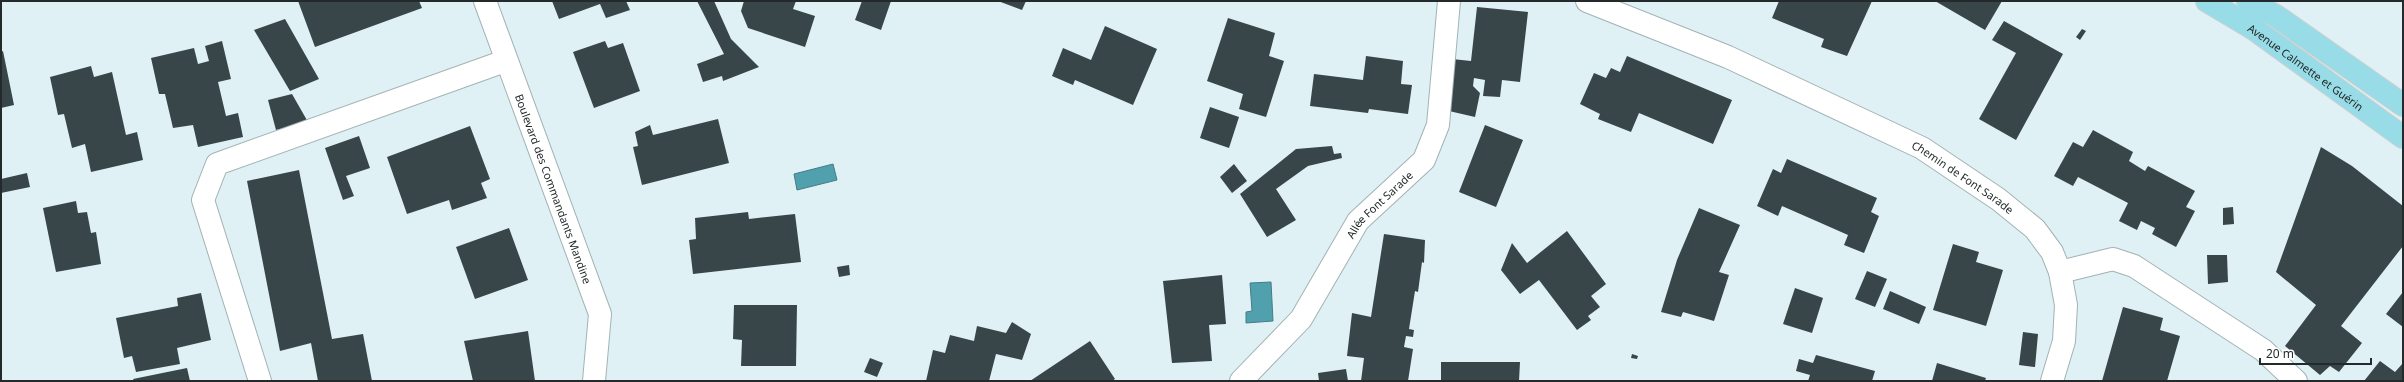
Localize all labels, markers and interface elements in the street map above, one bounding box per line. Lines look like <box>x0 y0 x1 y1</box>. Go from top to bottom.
street label: Avenue Calmette et Guérin <box>2245 20 2367 114</box>
street label: Boulevard des Commandants Mandine <box>512 92 596 286</box>
street label: Chemin de Font Sarade <box>1910 137 2017 217</box>
street label: Allée Font Sarade <box>1342 167 1415 241</box>
scale bar <box>2260 340 2371 366</box>
text: 20 m <box>2266 345 2294 362</box>

